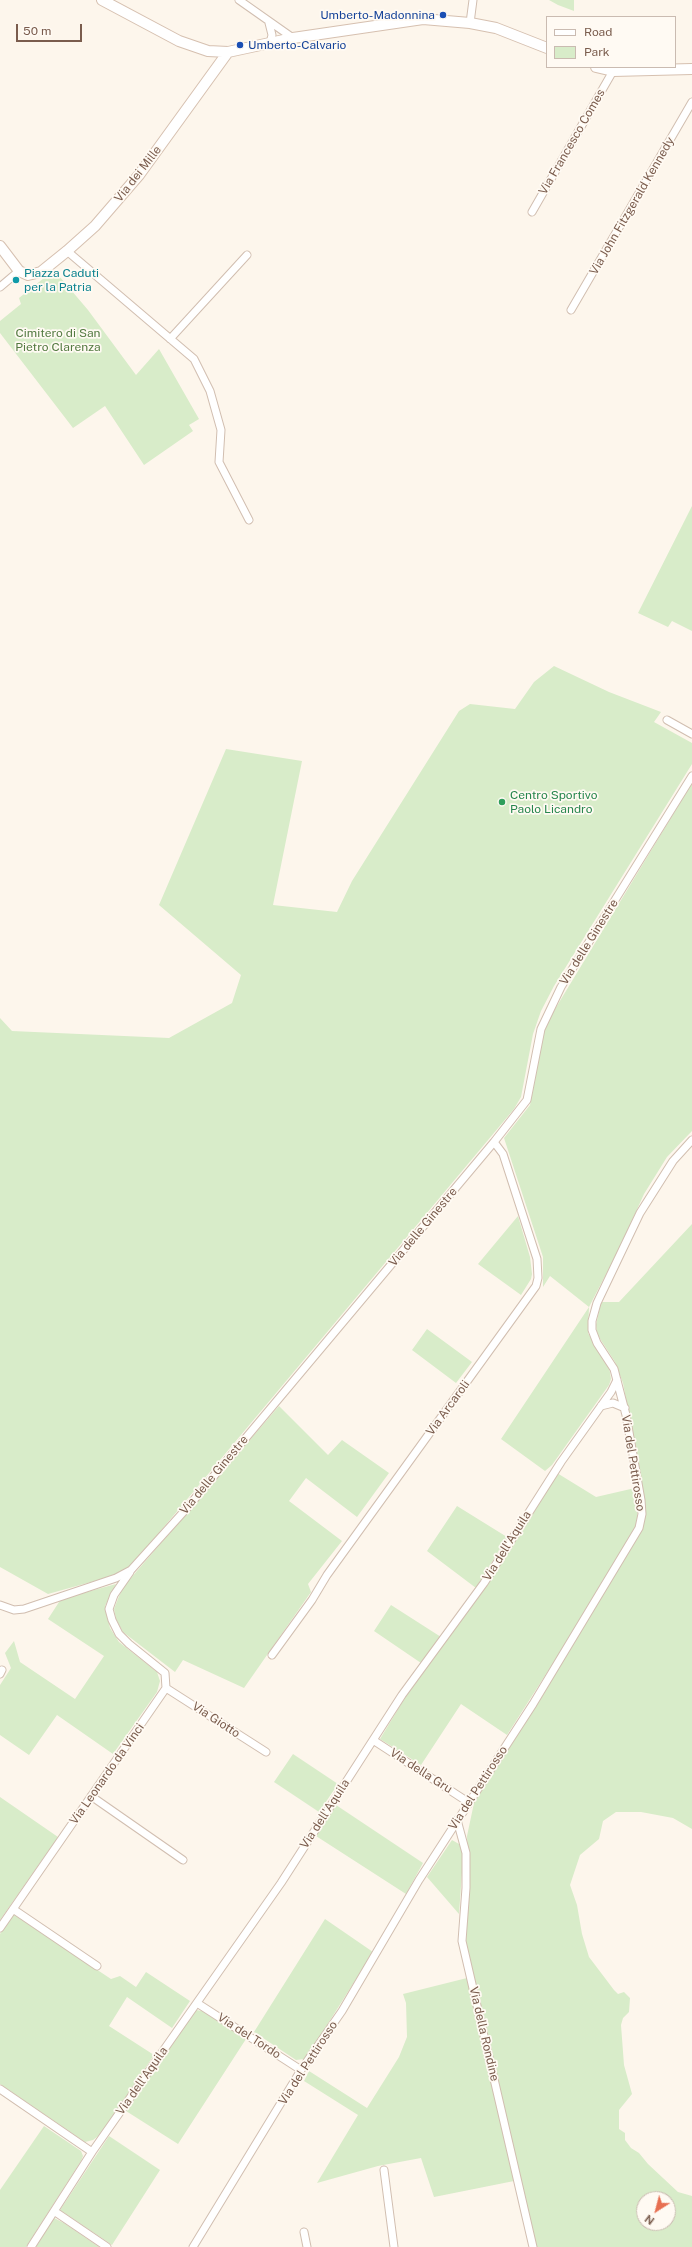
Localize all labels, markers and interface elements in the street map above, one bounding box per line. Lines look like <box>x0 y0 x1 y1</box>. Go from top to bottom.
place label: Umberto-Madonnina <box>320 8 435 22</box>
marker: Umberto-Madonnina <box>438 10 448 20</box>
scale bar <box>18 16 84 42</box>
legend <box>546 16 676 68</box>
text: 50 m <box>23 24 51 38</box>
text: Road <box>584 25 612 39</box>
place label: Umberto-Calvario <box>248 38 346 52</box>
marker: Umberto-Calvario <box>235 40 245 50</box>
text: Park <box>584 45 610 59</box>
street label: Via Francesco Comes <box>536 87 608 197</box>
street label: Via John Fitzgerald Kennedy <box>587 135 677 277</box>
street label: Via dei Mille <box>111 143 165 205</box>
place label: Piazza Caduti per la Patria <box>24 266 99 294</box>
marker: Piazza Caduti per la Patria <box>11 275 21 285</box>
park label: Cimitero di San Pietro Clarenza <box>15 326 101 354</box>
place label: Centro Sportivo Paolo Licandro <box>510 788 598 816</box>
marker: Centro Sportivo Paolo Licandro <box>497 797 507 807</box>
street label: Via delle Ginestre <box>557 896 621 988</box>
street label: Via delle Ginestre <box>386 1185 460 1269</box>
street label: Via Arcaroli <box>423 1378 473 1438</box>
street label: Via del Pettirosso <box>618 1414 648 1512</box>
street label: Via delle Ginestre <box>177 1433 251 1517</box>
street label: Via dell'Aquila <box>480 1508 534 1584</box>
street label: Via Giotto <box>189 1699 243 1741</box>
street label: Via Leonardo da Vinci <box>67 1721 147 1827</box>
street label: Via del Pettirosso <box>445 1743 511 1833</box>
street label: Via della Gru <box>387 1745 455 1797</box>
street label: Via dell'Aquila <box>297 1777 353 1851</box>
street label: Via della Rondine <box>466 1985 502 2083</box>
street label: Via del Tordo <box>215 2010 283 2062</box>
street label: Via del Pettirosso <box>275 2018 341 2108</box>
street label: Via dell'Aquila <box>113 2044 171 2118</box>
north arrow <box>636 2191 676 2231</box>
text: N <box>643 2213 657 2227</box>

